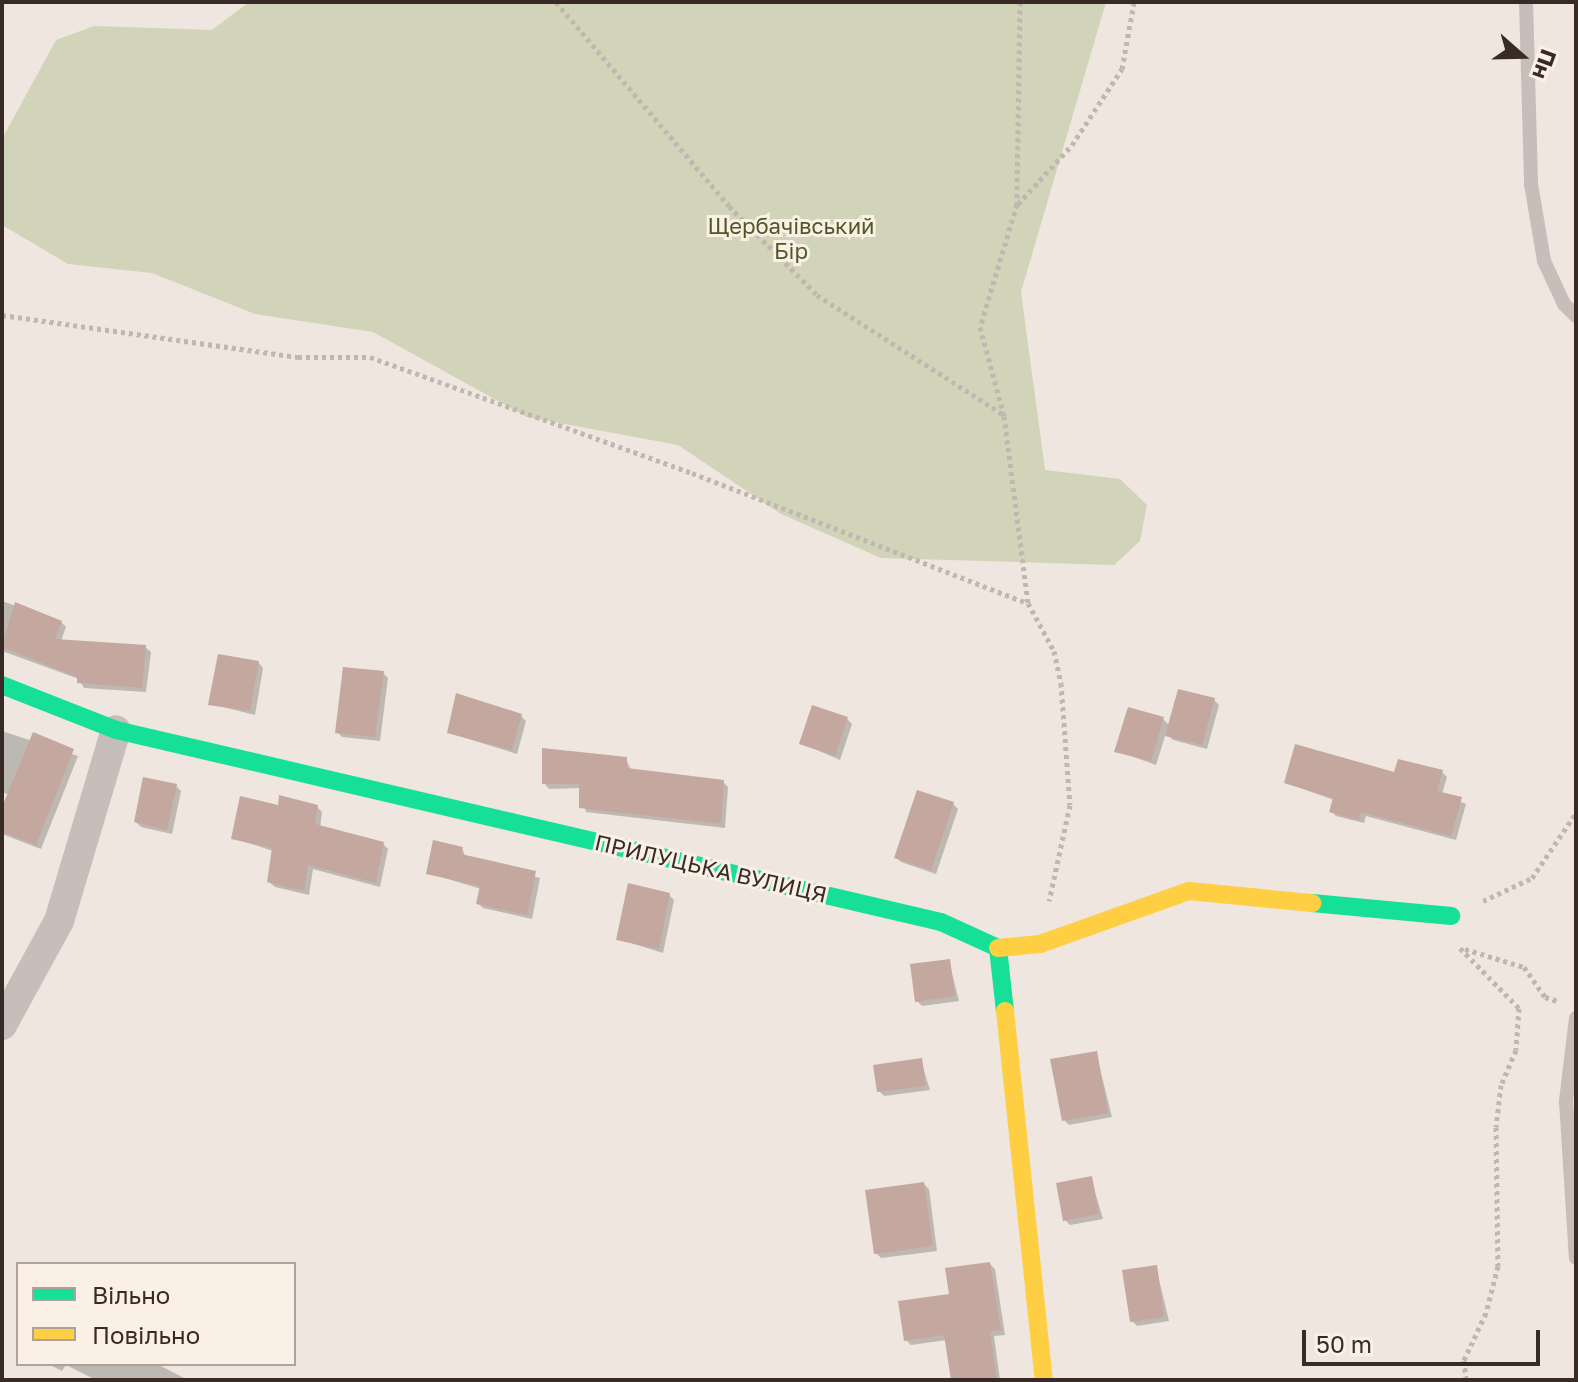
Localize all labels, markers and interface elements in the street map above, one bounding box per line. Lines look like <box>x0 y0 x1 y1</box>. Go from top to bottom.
north arrow <box>1482 16 1562 96</box>
text: Пн <box>1527 46 1563 83</box>
park label: Щербачівський Бір <box>707 212 875 264</box>
street label: ПРИЛУЦЬКА ВУЛИЦЯ <box>592 828 830 908</box>
legend <box>16 1262 296 1366</box>
text: Вільно <box>92 1280 170 1309</box>
scale bar <box>1306 1314 1544 1364</box>
text: Повільно <box>92 1320 200 1349</box>
text: 50 m <box>1316 1329 1372 1358</box>

